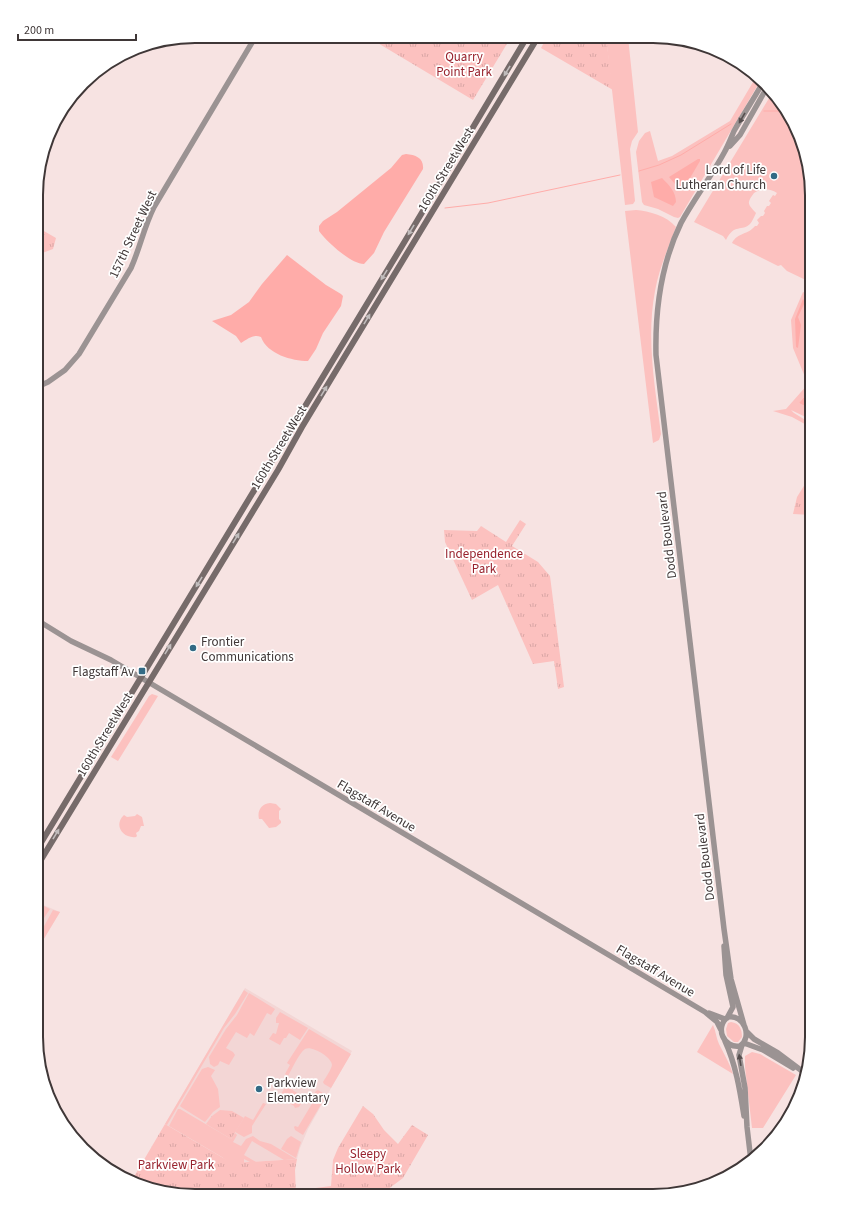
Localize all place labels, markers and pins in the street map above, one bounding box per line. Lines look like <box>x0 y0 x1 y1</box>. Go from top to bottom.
place label: Lord of Life Lutheran Church <box>675 161 766 194</box>
marker: Lord of Life Lutheran Church <box>769 171 779 181</box>
place label: Frontier Communications <box>201 633 294 666</box>
marker: Frontier Communications <box>188 643 198 653</box>
place label: Flagstaff Av <box>72 663 134 681</box>
marker: Flagstaff Av <box>137 666 147 676</box>
place label: Parkview Elementary <box>267 1074 330 1107</box>
marker: Parkview Elementary <box>254 1084 264 1094</box>

